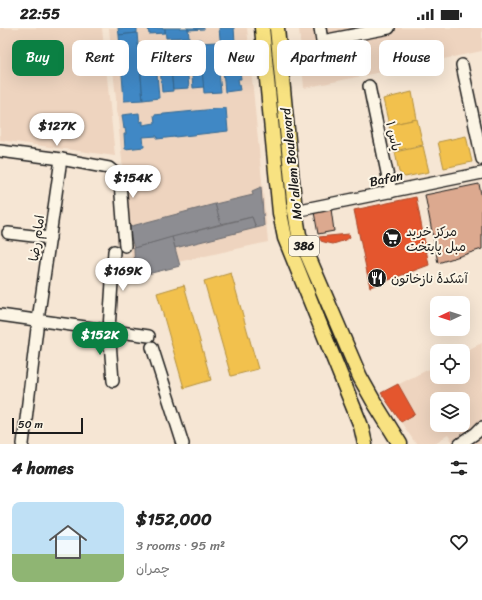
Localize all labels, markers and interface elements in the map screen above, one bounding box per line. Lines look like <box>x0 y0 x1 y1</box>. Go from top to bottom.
text: 22:55 <box>20 1 60 27</box>
chip: Buy <box>12 40 64 76</box>
chip: Rent <box>72 40 129 76</box>
chip: Filters <box>137 40 206 76</box>
chip: New <box>214 40 269 76</box>
chip: Apartment <box>277 40 371 76</box>
chip: House <box>379 40 444 76</box>
street label: Mo'allem Boulevard <box>274 106 309 221</box>
pin: $127K <box>29 113 85 147</box>
text: $127K <box>38 114 76 137</box>
street label: یاس ۱ <box>379 119 408 153</box>
street label: Bafan <box>367 164 405 193</box>
pin: $154K <box>105 165 161 199</box>
text: $154K <box>114 166 152 189</box>
street label: امام رضا <box>22 213 51 263</box>
place label: مرکز خرید مبل پایتخت <box>406 220 466 258</box>
supermarket icon: مرکز خرید مبل پایتخت <box>381 227 403 249</box>
road number: 386 <box>289 236 319 256</box>
pin: $169K <box>95 258 151 292</box>
text: $169K <box>104 259 142 282</box>
restaurant icon: آشکدهٔ نازخاتون <box>366 267 388 289</box>
place label: آشکدهٔ نازخاتون <box>391 267 468 290</box>
north arrow <box>430 296 470 336</box>
map controls <box>430 296 470 432</box>
pin: $152K <box>72 322 128 356</box>
text: $152K <box>81 323 119 346</box>
button: locate <box>430 344 470 384</box>
button: layers <box>430 392 470 432</box>
text: 50 m <box>18 415 43 434</box>
scale bar <box>12 416 83 435</box>
text: 4 homes <box>12 453 73 483</box>
icon: filters <box>448 457 470 479</box>
text: $152,000 <box>136 504 212 534</box>
icon: home <box>44 518 92 566</box>
icon: heart <box>448 531 470 553</box>
text: 3 rooms · 95 m² <box>136 534 225 557</box>
text: چمران <box>136 557 170 580</box>

